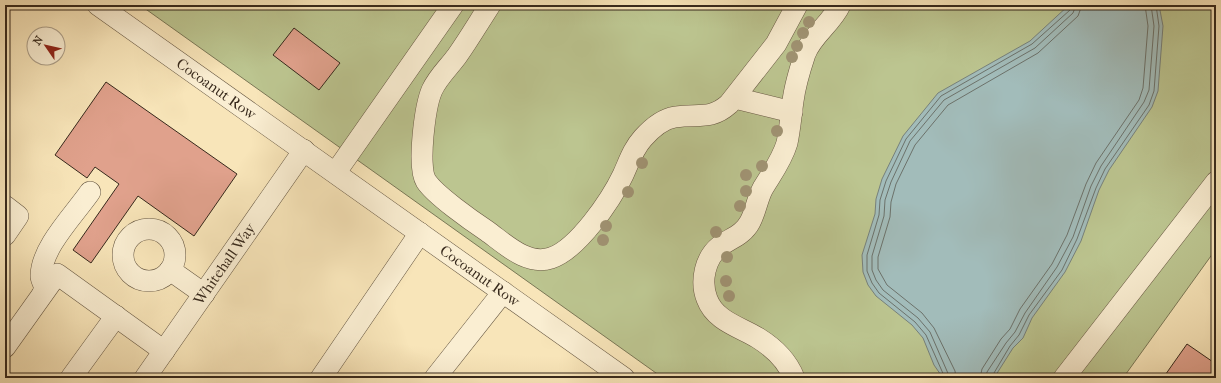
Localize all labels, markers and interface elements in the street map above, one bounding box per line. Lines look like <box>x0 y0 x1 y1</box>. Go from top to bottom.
north arrow <box>26 26 66 66</box>
text: N <box>30 33 46 48</box>
street label: Cocoanut Row <box>173 54 260 124</box>
street label: Whitehall Way <box>189 219 260 309</box>
street label: Cocoanut Row <box>436 241 524 311</box>

